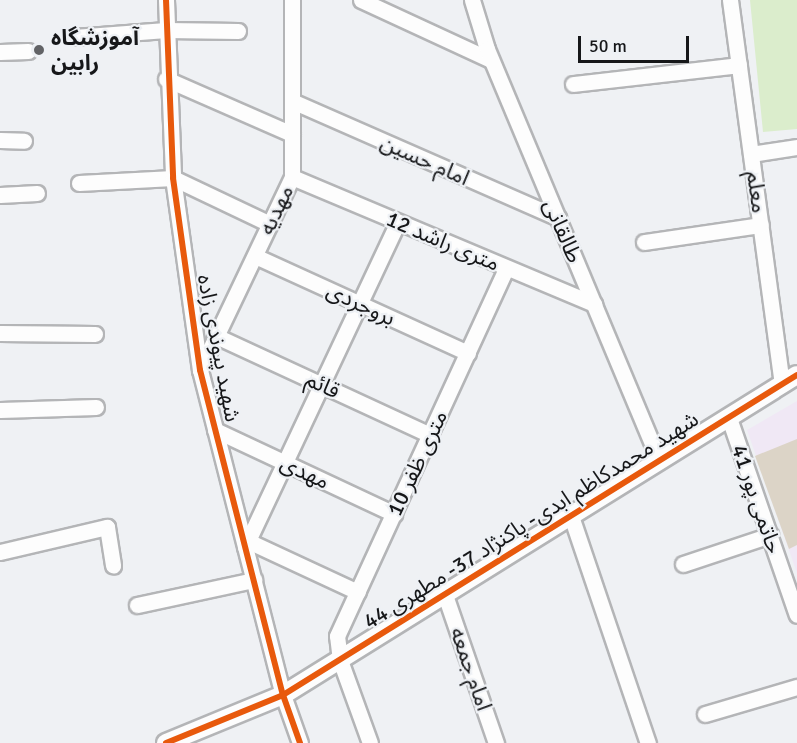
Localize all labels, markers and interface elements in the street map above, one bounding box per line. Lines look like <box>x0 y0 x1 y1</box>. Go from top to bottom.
place label: آموزشگاه رابین <box>51 24 139 76</box>
scale bar <box>581 24 692 62</box>
text: 50 m <box>589 35 627 57</box>
marker: آموزشگاه رابین <box>32 43 46 57</box>
street label: امام حسین <box>376 129 474 191</box>
street label: معلم <box>741 169 773 215</box>
street label: مهدیه <box>253 181 299 239</box>
street label: طالقانی <box>538 195 588 267</box>
street label: 12 متری راشد <box>382 205 504 277</box>
street label: شهید پیوندی زاده <box>192 272 246 424</box>
street label: بروجردی <box>322 277 400 331</box>
street label: قائم <box>302 366 344 404</box>
street label: شهید محمدکاظم ابدی- پاکنژاد 37- مطهری 44 <box>359 406 703 634</box>
street label: 10 متری ظفر <box>381 406 453 520</box>
street label: حاتمی پور 41 <box>726 441 788 557</box>
street label: مهدی <box>276 449 334 495</box>
street label: امام جمعه <box>444 624 498 714</box>

